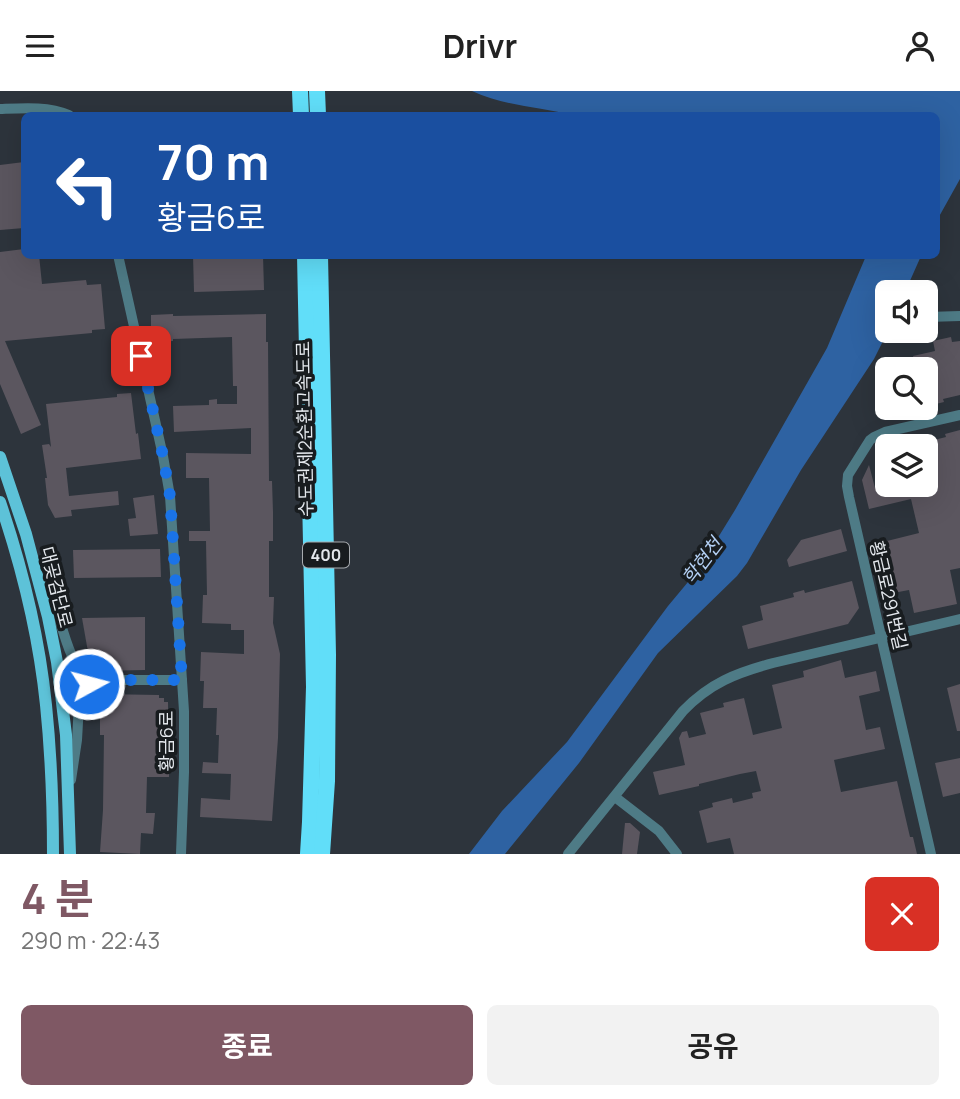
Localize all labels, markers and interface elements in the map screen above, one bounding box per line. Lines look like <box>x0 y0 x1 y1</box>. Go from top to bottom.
text: Drivr <box>443 24 517 68</box>
icon: menu <box>21 27 59 65</box>
icon: person <box>901 27 939 65</box>
text: 70 m <box>157 128 269 195</box>
icon: left <box>42 140 133 231</box>
text: 황금6로 <box>157 195 265 239</box>
map controls <box>875 280 938 497</box>
button: sound <box>875 280 938 343</box>
pin <box>111 326 171 386</box>
icon: arrive <box>122 337 160 375</box>
street label: 수도권제2순환고속도로 <box>290 341 318 517</box>
button: search <box>875 357 938 420</box>
button: layers <box>875 434 938 497</box>
water label: 학현천 <box>676 531 729 590</box>
street label: 황금로291번길 <box>865 538 913 652</box>
road number: 400 <box>303 543 349 568</box>
street label: 대곶검단로 <box>35 544 79 630</box>
position arrow <box>52 647 126 721</box>
street label: 황금6로 <box>154 711 178 771</box>
text: 4 분 <box>21 869 94 927</box>
button: close <box>865 877 939 951</box>
text: 290 m · 22:43 <box>21 924 160 956</box>
button: 종료 <box>21 1005 473 1085</box>
button: 공유 <box>487 1005 939 1085</box>

